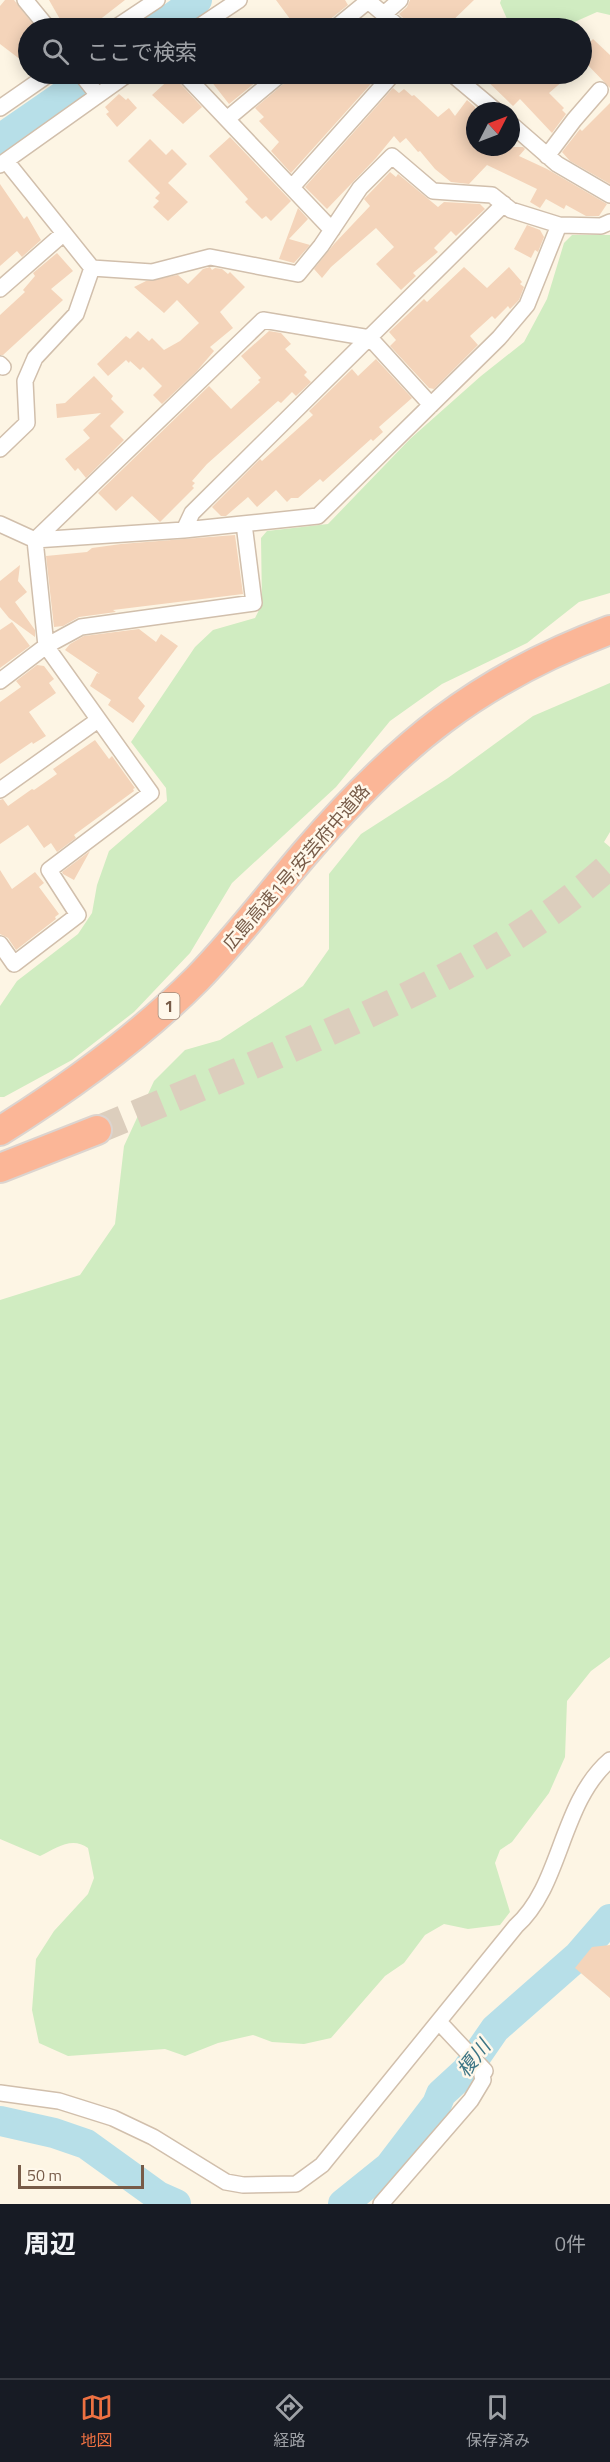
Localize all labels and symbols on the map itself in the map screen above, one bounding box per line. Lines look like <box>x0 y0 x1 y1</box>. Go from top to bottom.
north arrow <box>466 102 520 156</box>
street label: 広島高速1号;安芸府中道路 <box>216 778 376 956</box>
road number: 1 <box>158 993 180 1019</box>
water label: 榎川 <box>448 2031 499 2083</box>
scale bar <box>18 2162 144 2190</box>

